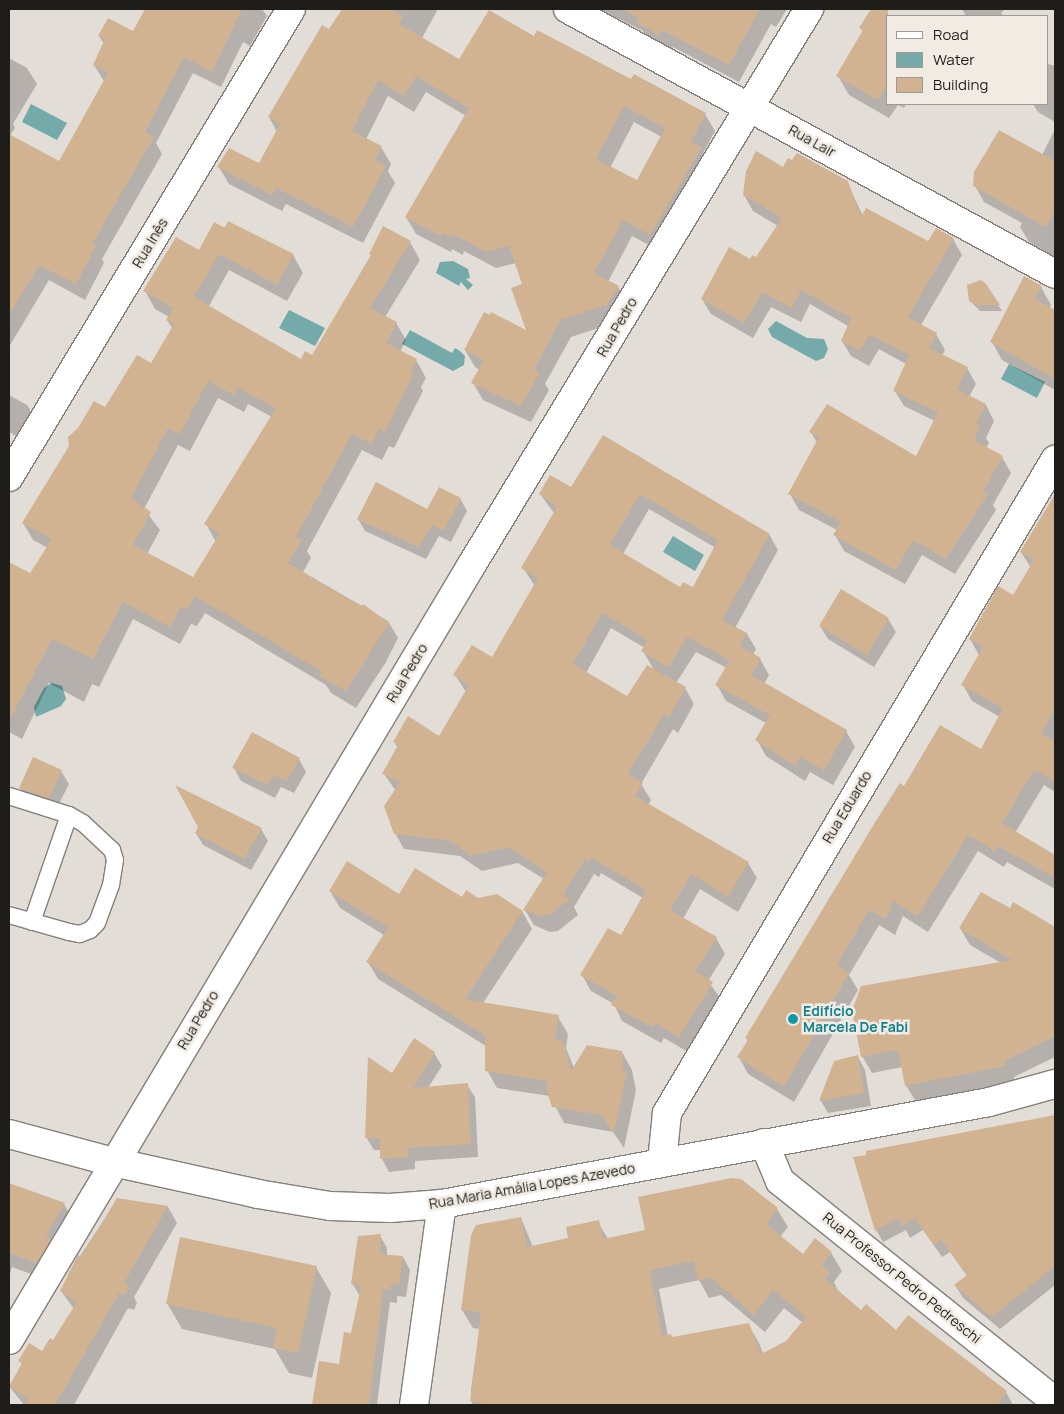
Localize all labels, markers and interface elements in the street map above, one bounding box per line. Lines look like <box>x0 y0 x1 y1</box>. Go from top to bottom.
legend <box>886 15 1049 105</box>
text: Road <box>933 24 969 45</box>
text: Water <box>933 49 975 70</box>
text: Building <box>933 74 988 95</box>
street label: Rua Lair <box>786 121 838 161</box>
street label: Rua Inês <box>129 215 171 271</box>
street label: Rua Pedro <box>593 294 641 360</box>
street label: Rua Pedro <box>383 640 431 706</box>
street label: Rua Eduardo <box>819 768 875 846</box>
street label: Rua Pedro <box>174 987 222 1053</box>
place label: Edifício Marcela De Fabi <box>803 1003 908 1036</box>
marker: Edifício Marcela De Fabi <box>787 1013 799 1025</box>
street label: Rua Maria Amália Lopes Azevedo <box>428 1160 636 1212</box>
street label: Rua Professor Pedro Pedreschi <box>820 1209 984 1347</box>

